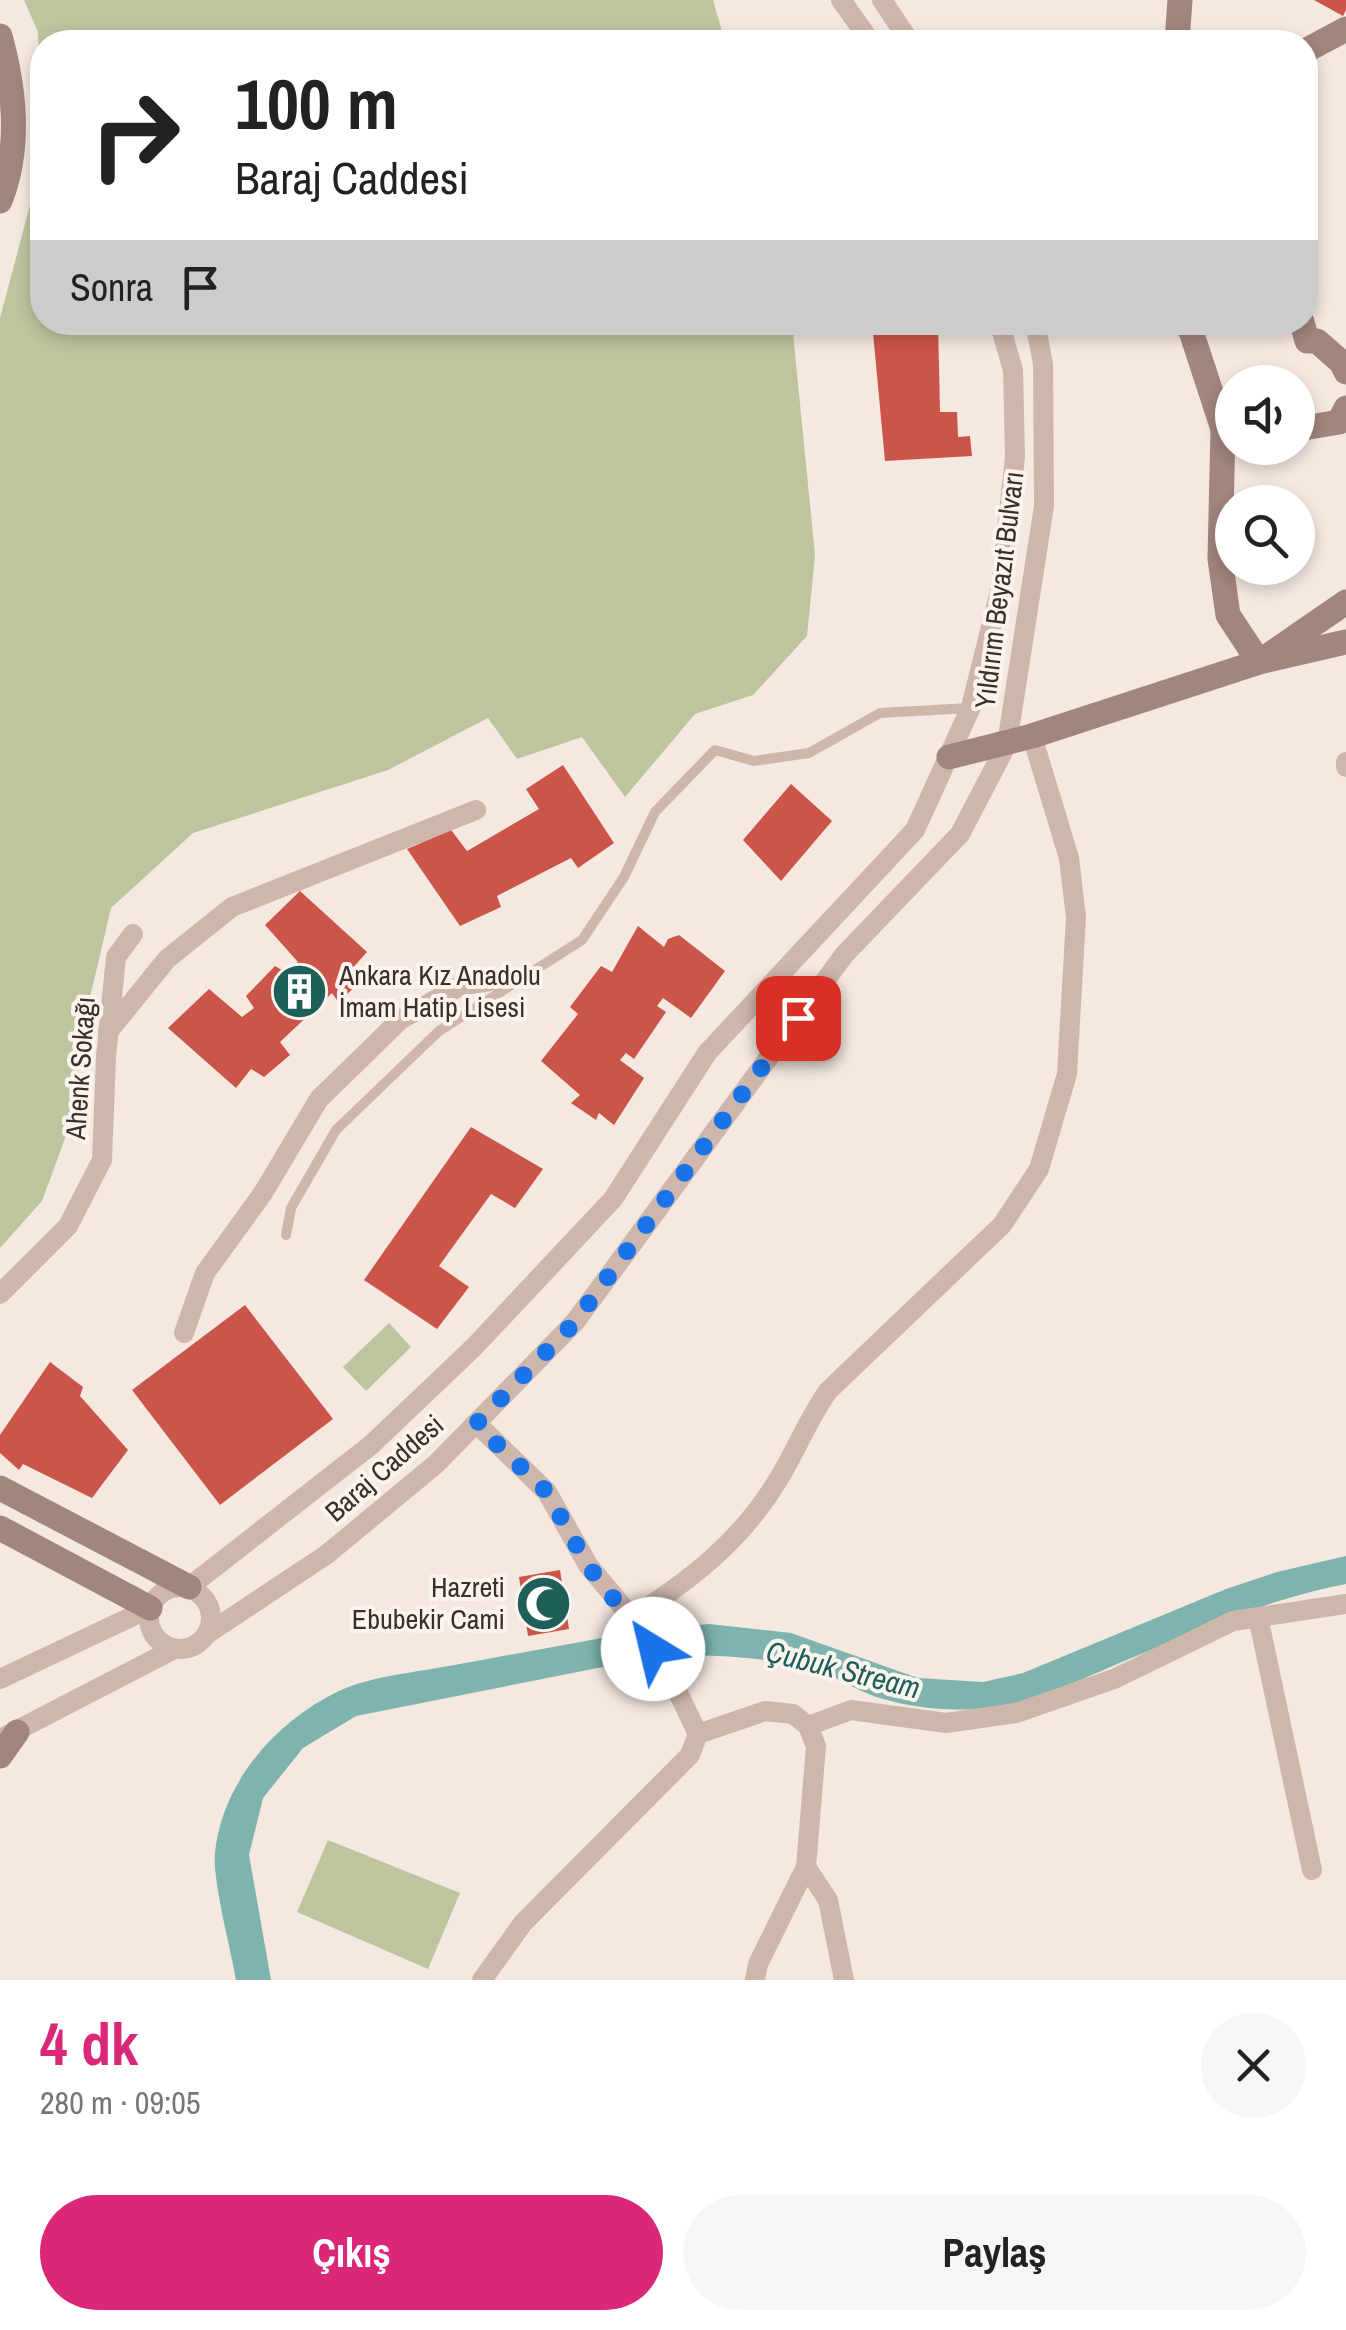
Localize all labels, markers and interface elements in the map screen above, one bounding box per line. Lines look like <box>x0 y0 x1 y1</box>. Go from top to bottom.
text: 100 m <box>235 57 398 151</box>
icon: right <box>70 70 200 200</box>
text: Baraj Caddesi <box>235 147 469 208</box>
icon: arrive <box>173 260 228 315</box>
text: Sonra <box>70 262 153 313</box>
map controls <box>1215 365 1315 585</box>
button: sound <box>1215 365 1315 465</box>
street label: Yıldırım Beyazıt Bulvarı <box>966 469 1032 711</box>
button: search <box>1215 485 1315 585</box>
place label: Ankara Kız Anadolu İmam Hatip Lisesi <box>338 956 541 1026</box>
building icon: Ankara Kız Anadolu İmam Hatip Lisesi <box>270 961 330 1021</box>
pin <box>756 976 841 1061</box>
icon: arrive <box>771 991 826 1046</box>
street label: Ahenk Sokağı <box>56 995 104 1142</box>
street label: Baraj Caddesi <box>317 1406 451 1530</box>
place label: Hazreti Ebubekir Cami <box>352 1568 505 1638</box>
mosque icon: Hazreti Ebubekir Cami <box>514 1573 574 1633</box>
position arrow <box>601 1597 705 1701</box>
water label: Çubuk Stream <box>762 1631 924 1707</box>
text: 4 dk <box>40 2003 138 2084</box>
button: close <box>1201 2013 1306 2118</box>
text: 280 m · 09:05 <box>40 2081 200 2124</box>
button: Çıkış <box>40 2195 663 2310</box>
button: Paylaş <box>683 2195 1306 2310</box>

